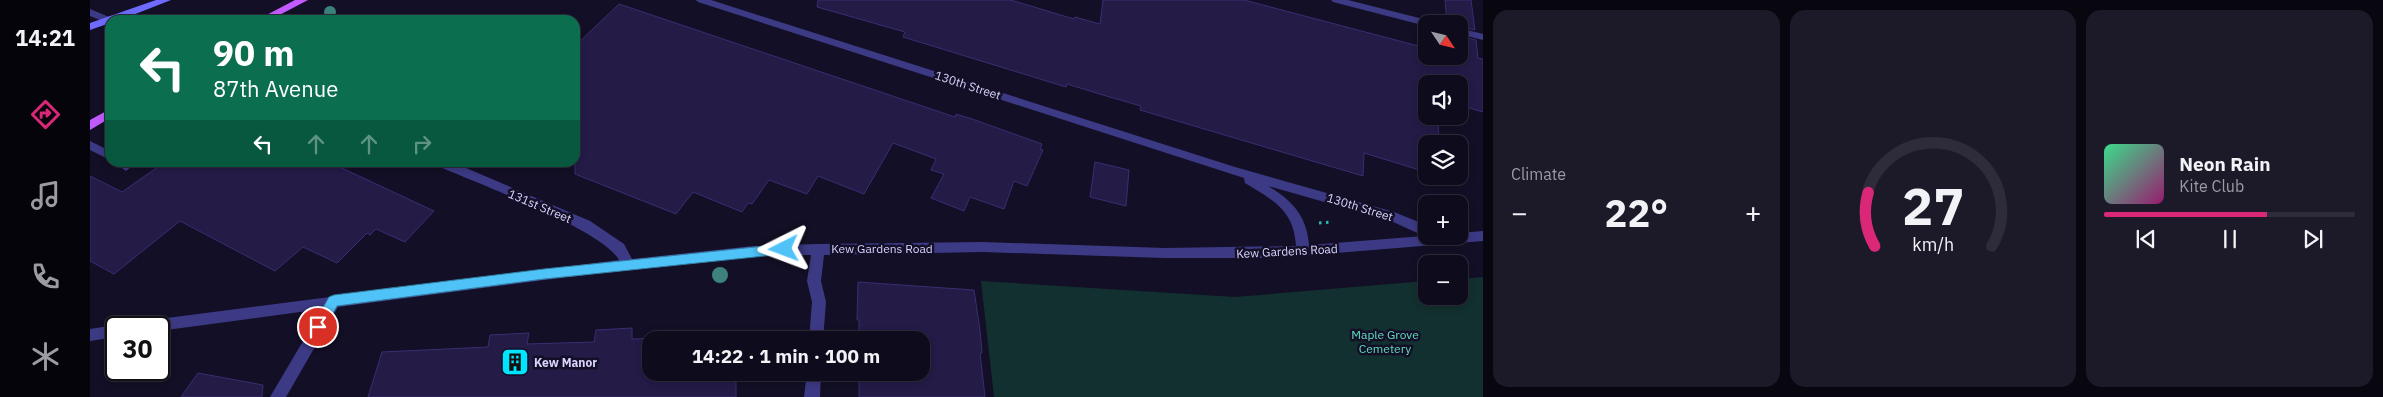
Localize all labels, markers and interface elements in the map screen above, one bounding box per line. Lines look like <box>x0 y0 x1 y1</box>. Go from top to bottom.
north arrow <box>1418 15 1468 65</box>
map controls <box>1418 15 1468 305</box>
text: 14:21 <box>15 23 75 52</box>
text: 90 m <box>213 30 295 76</box>
icon: left <box>130 35 195 100</box>
street label: 130th Street <box>933 67 1003 103</box>
text: 87th Avenue <box>213 74 338 103</box>
button: sound <box>1418 75 1468 125</box>
icon: directions <box>28 97 63 132</box>
icon: left <box>249 130 277 158</box>
icon: ahead <box>302 130 330 158</box>
icon: ahead <box>355 130 383 158</box>
icon: right <box>408 130 436 158</box>
button: layers <box>1418 135 1468 185</box>
text: Neon Rain <box>2179 152 2270 176</box>
text: Climate <box>1511 164 1566 184</box>
text: 27 <box>1902 172 1964 239</box>
text: Kite Club <box>2179 176 2244 196</box>
icon: music <box>28 178 63 213</box>
street label: 131st Street <box>506 186 574 226</box>
text: 22° <box>1605 188 1668 237</box>
street label: 130th Street <box>1325 190 1395 224</box>
text: − <box>1511 194 1528 231</box>
text: + <box>1745 194 1762 231</box>
button: + <box>1418 195 1468 245</box>
position arrow <box>757 222 809 274</box>
icon: previous <box>2132 225 2160 253</box>
icon: pause <box>2216 225 2244 253</box>
icon: next <box>2299 225 2327 253</box>
text: km/h <box>1912 233 1954 256</box>
street label: Kew Gardens Road <box>831 241 933 256</box>
street label: Kew Gardens Road <box>1236 241 1338 261</box>
button: − <box>1418 255 1468 305</box>
icon: phone <box>28 259 63 294</box>
pin <box>297 306 339 348</box>
icon: arrive <box>304 313 332 341</box>
speed limit sign: 30 <box>105 316 170 381</box>
park label: Maple Grove Cemetery <box>1351 327 1419 356</box>
icon: climate <box>28 339 63 374</box>
text: 14:22 · 1 min · 100 m <box>692 344 880 368</box>
building icon: Kew Manor <box>500 347 530 377</box>
place label: Kew Manor <box>534 355 597 370</box>

